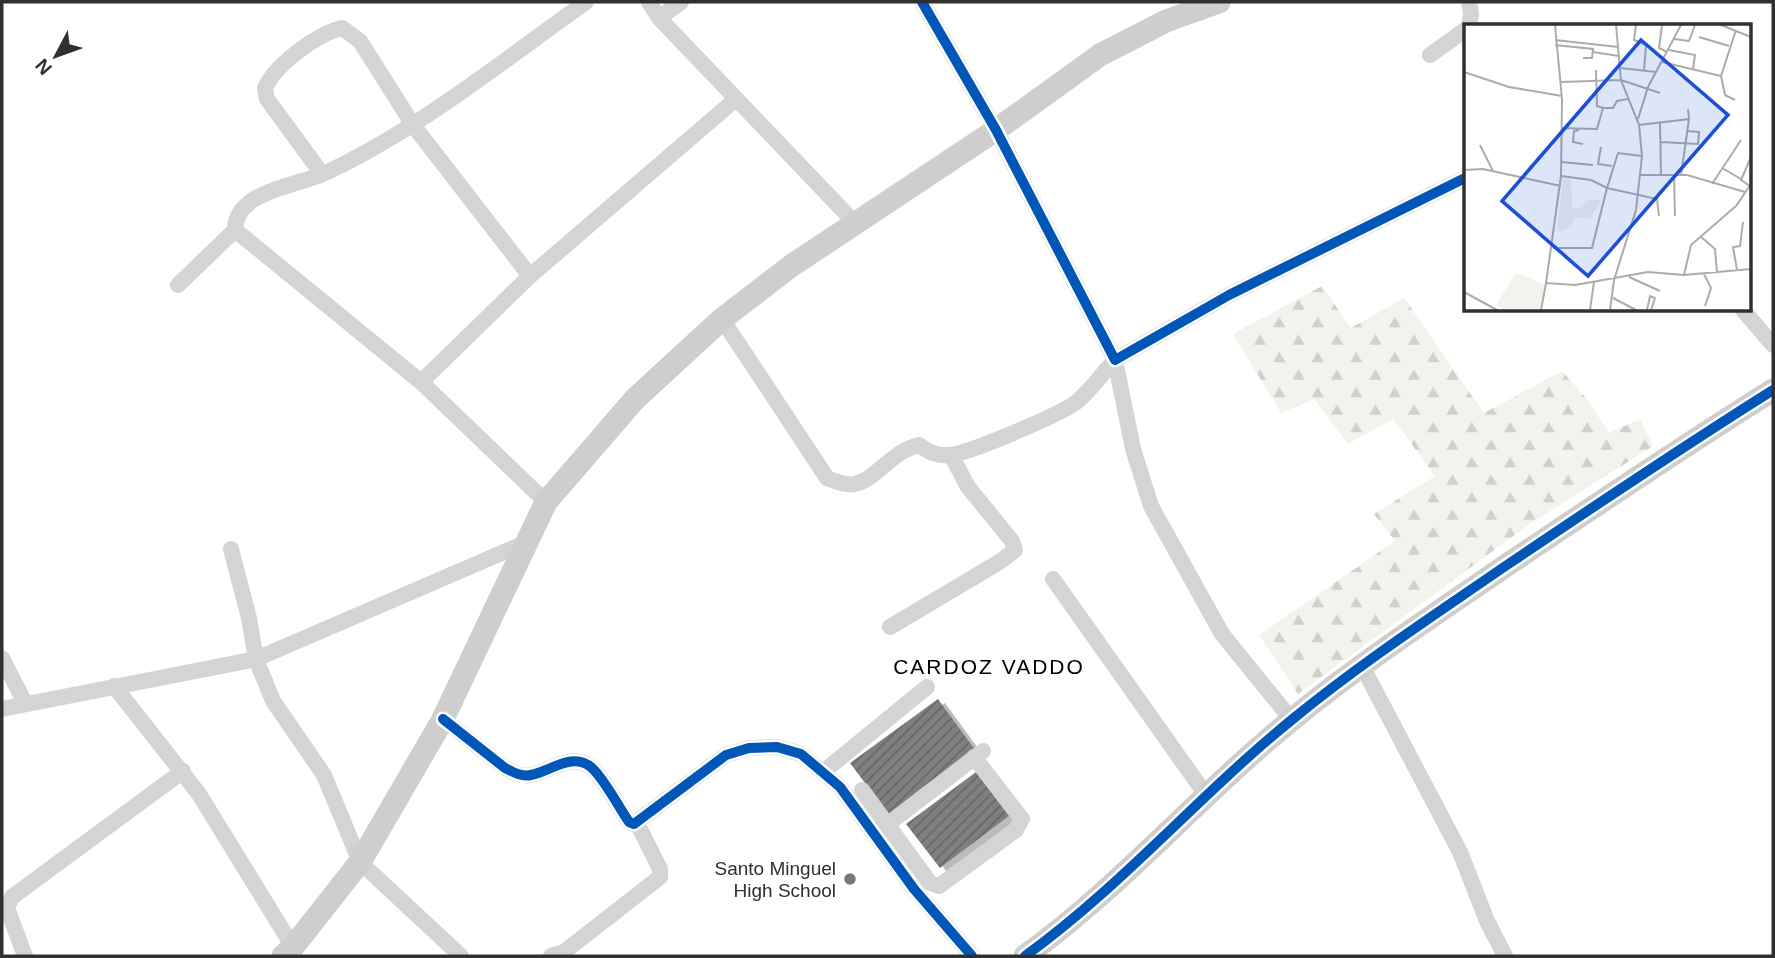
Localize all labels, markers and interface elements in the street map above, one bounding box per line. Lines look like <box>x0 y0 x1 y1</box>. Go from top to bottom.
north arrow <box>21 21 91 91</box>
inset map <box>1464 24 1750 312</box>
text: N <box>31 55 56 79</box>
district label: CARDOZ VADDO <box>893 655 1085 678</box>
place label: Santo Minguel High School <box>715 858 836 901</box>
marker: Santo Minguel High School <box>842 871 858 887</box>

